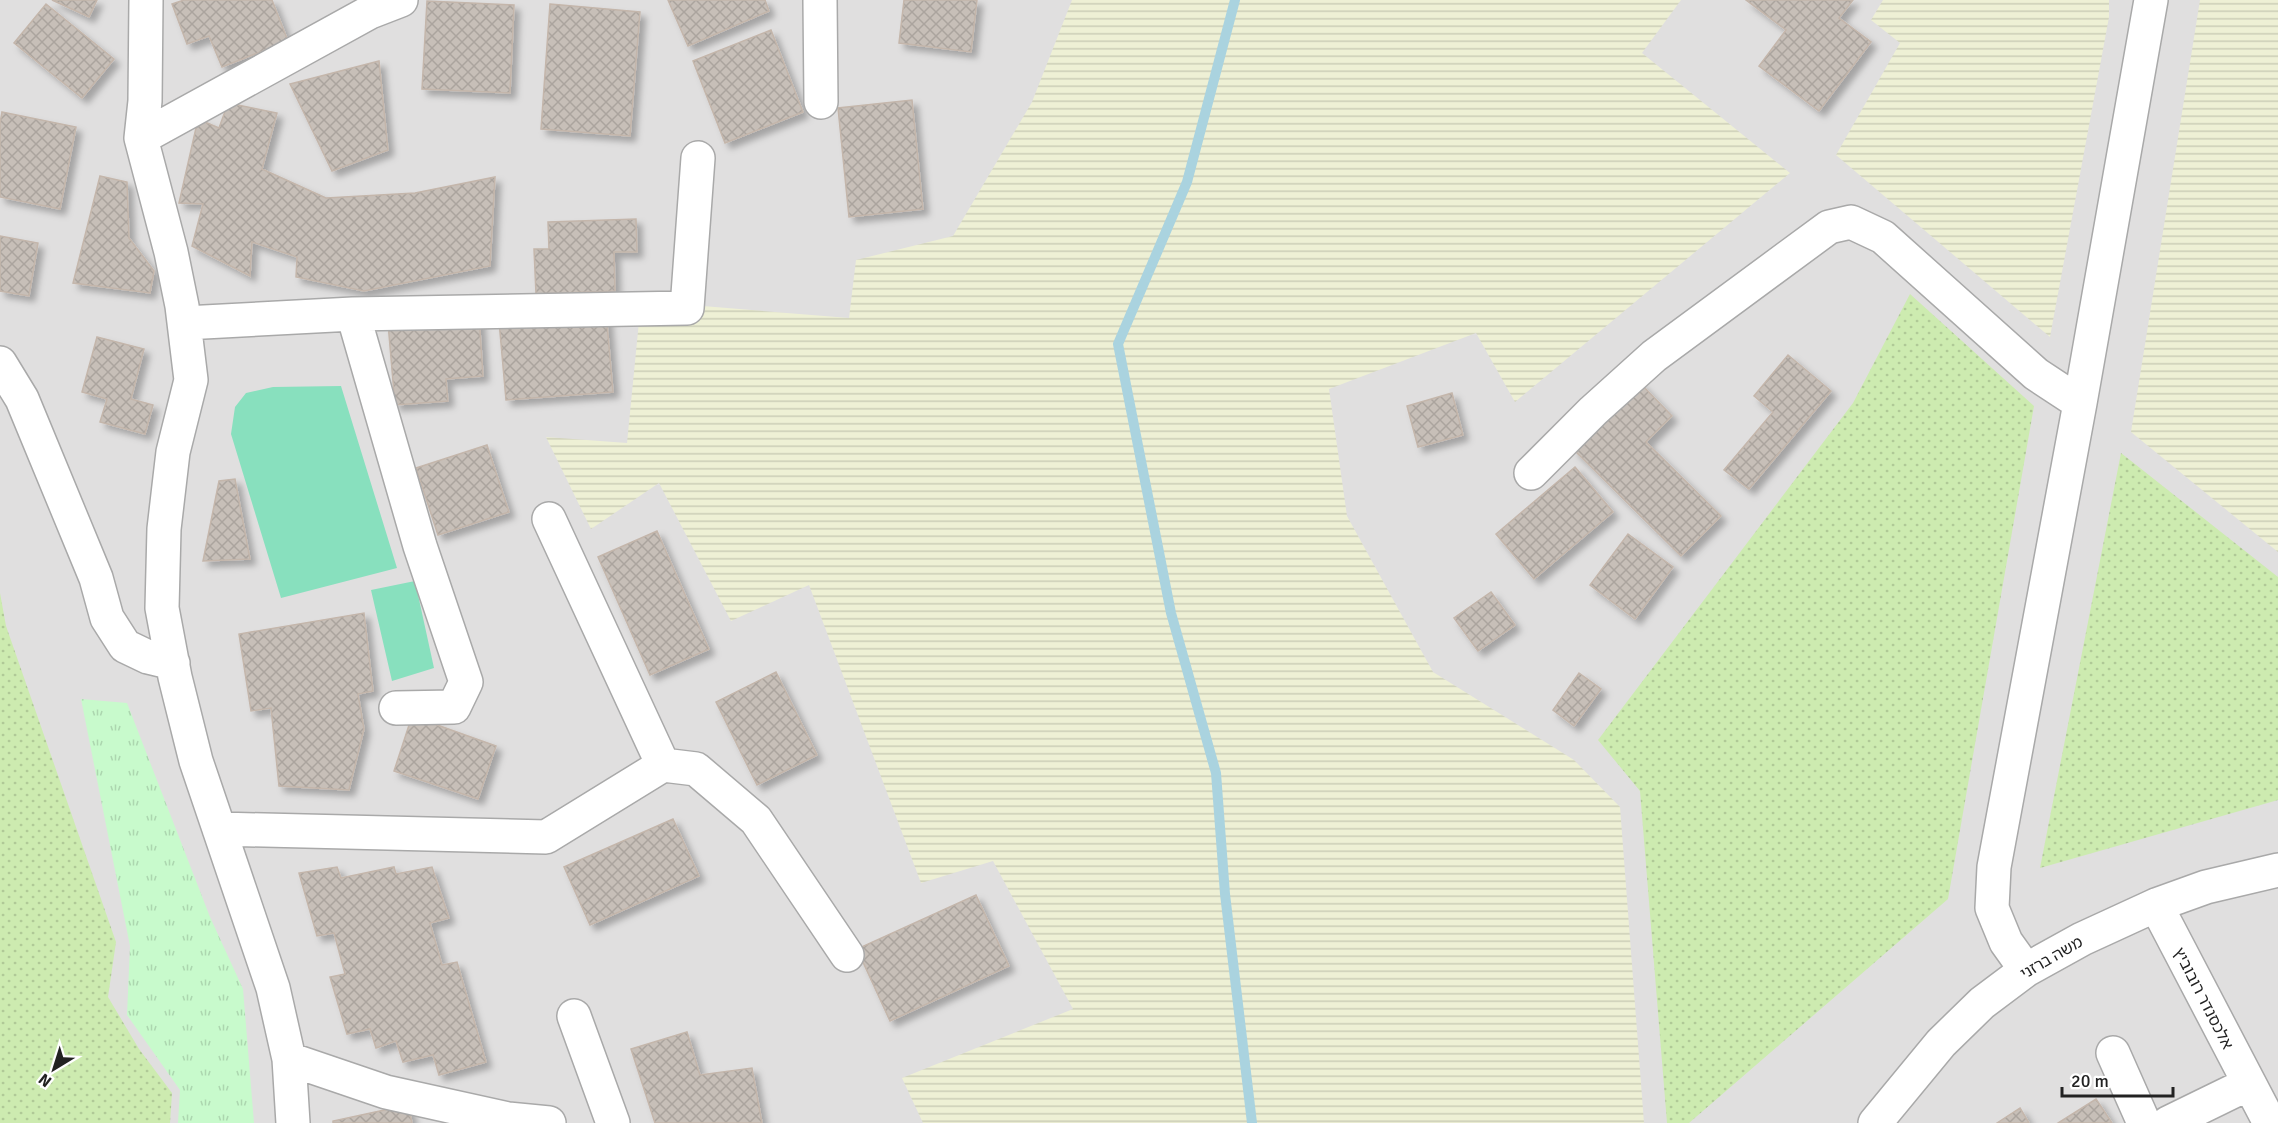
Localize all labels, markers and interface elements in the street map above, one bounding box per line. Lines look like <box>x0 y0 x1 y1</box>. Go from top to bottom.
street label: משה ברזני <box>2017 932 2086 984</box>
street label: אלכסנדר רובוביץ <box>2169 944 2237 1053</box>
north arrow <box>24 1039 84 1099</box>
scale bar <box>2062 1060 2173 1098</box>
text: N <box>35 1069 56 1091</box>
text: 20 m <box>2071 1070 2109 1092</box>

